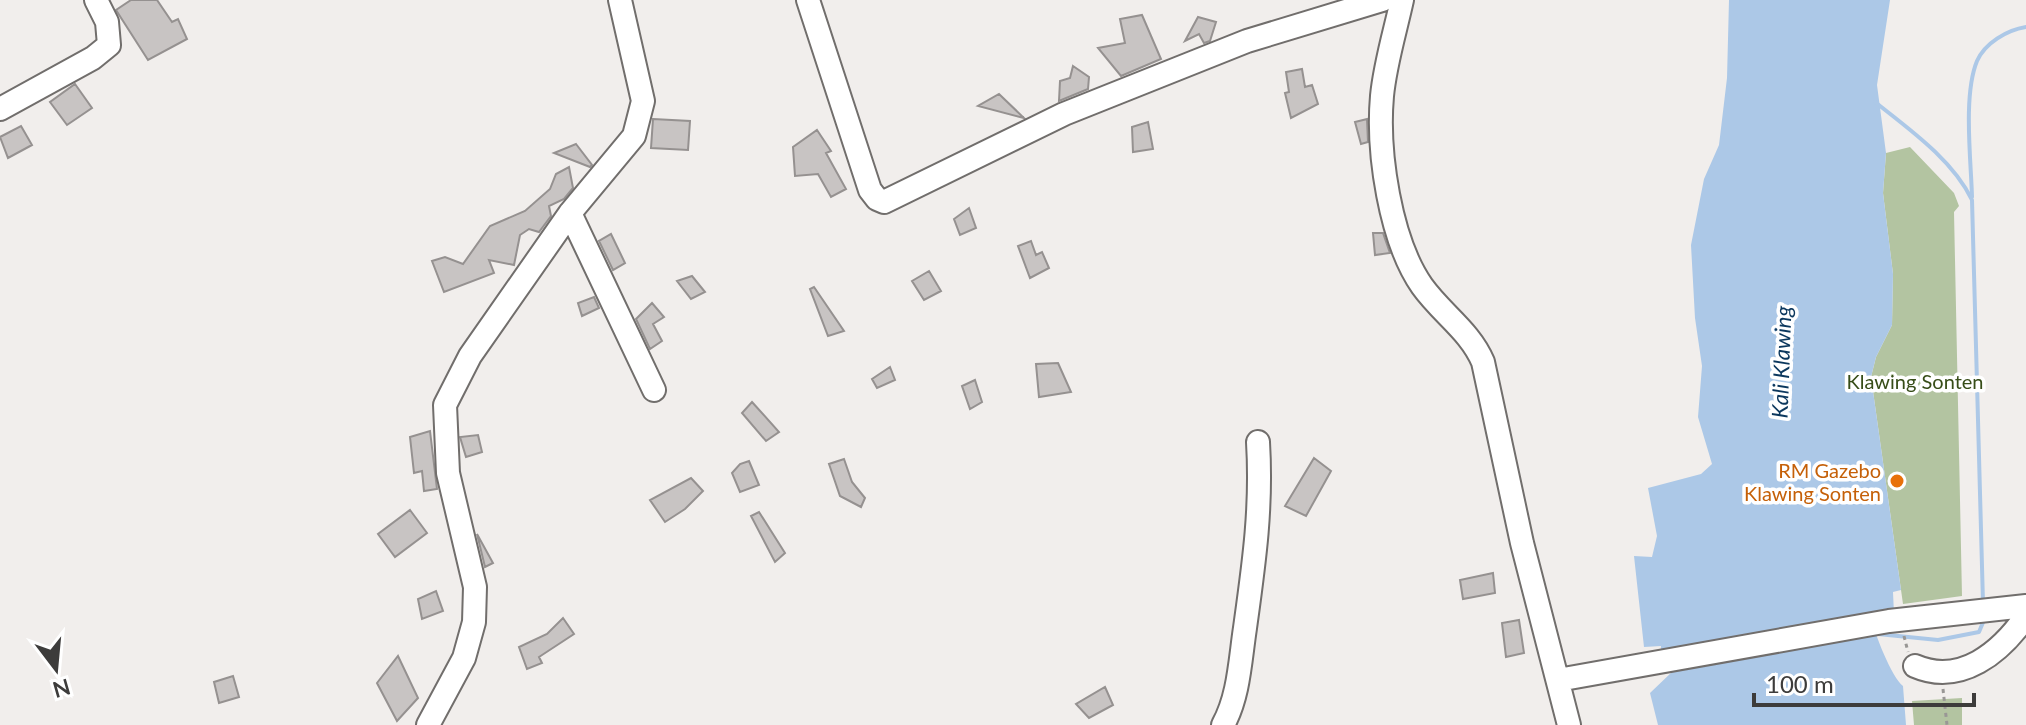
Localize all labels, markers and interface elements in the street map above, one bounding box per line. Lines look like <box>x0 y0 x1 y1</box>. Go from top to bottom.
water label: Kali Klawing <box>1766 305 1796 419</box>
park label: Klawing Sonten <box>1846 369 1984 393</box>
place label: RM Gazebo Klawing Sonten <box>1744 458 1881 505</box>
marker: RM Gazebo Klawing Sonten <box>1888 472 1906 490</box>
north arrow <box>16 629 96 709</box>
scale bar <box>1754 657 1974 707</box>
text: 100 m <box>1766 669 1834 698</box>
text: N <box>50 673 74 704</box>

